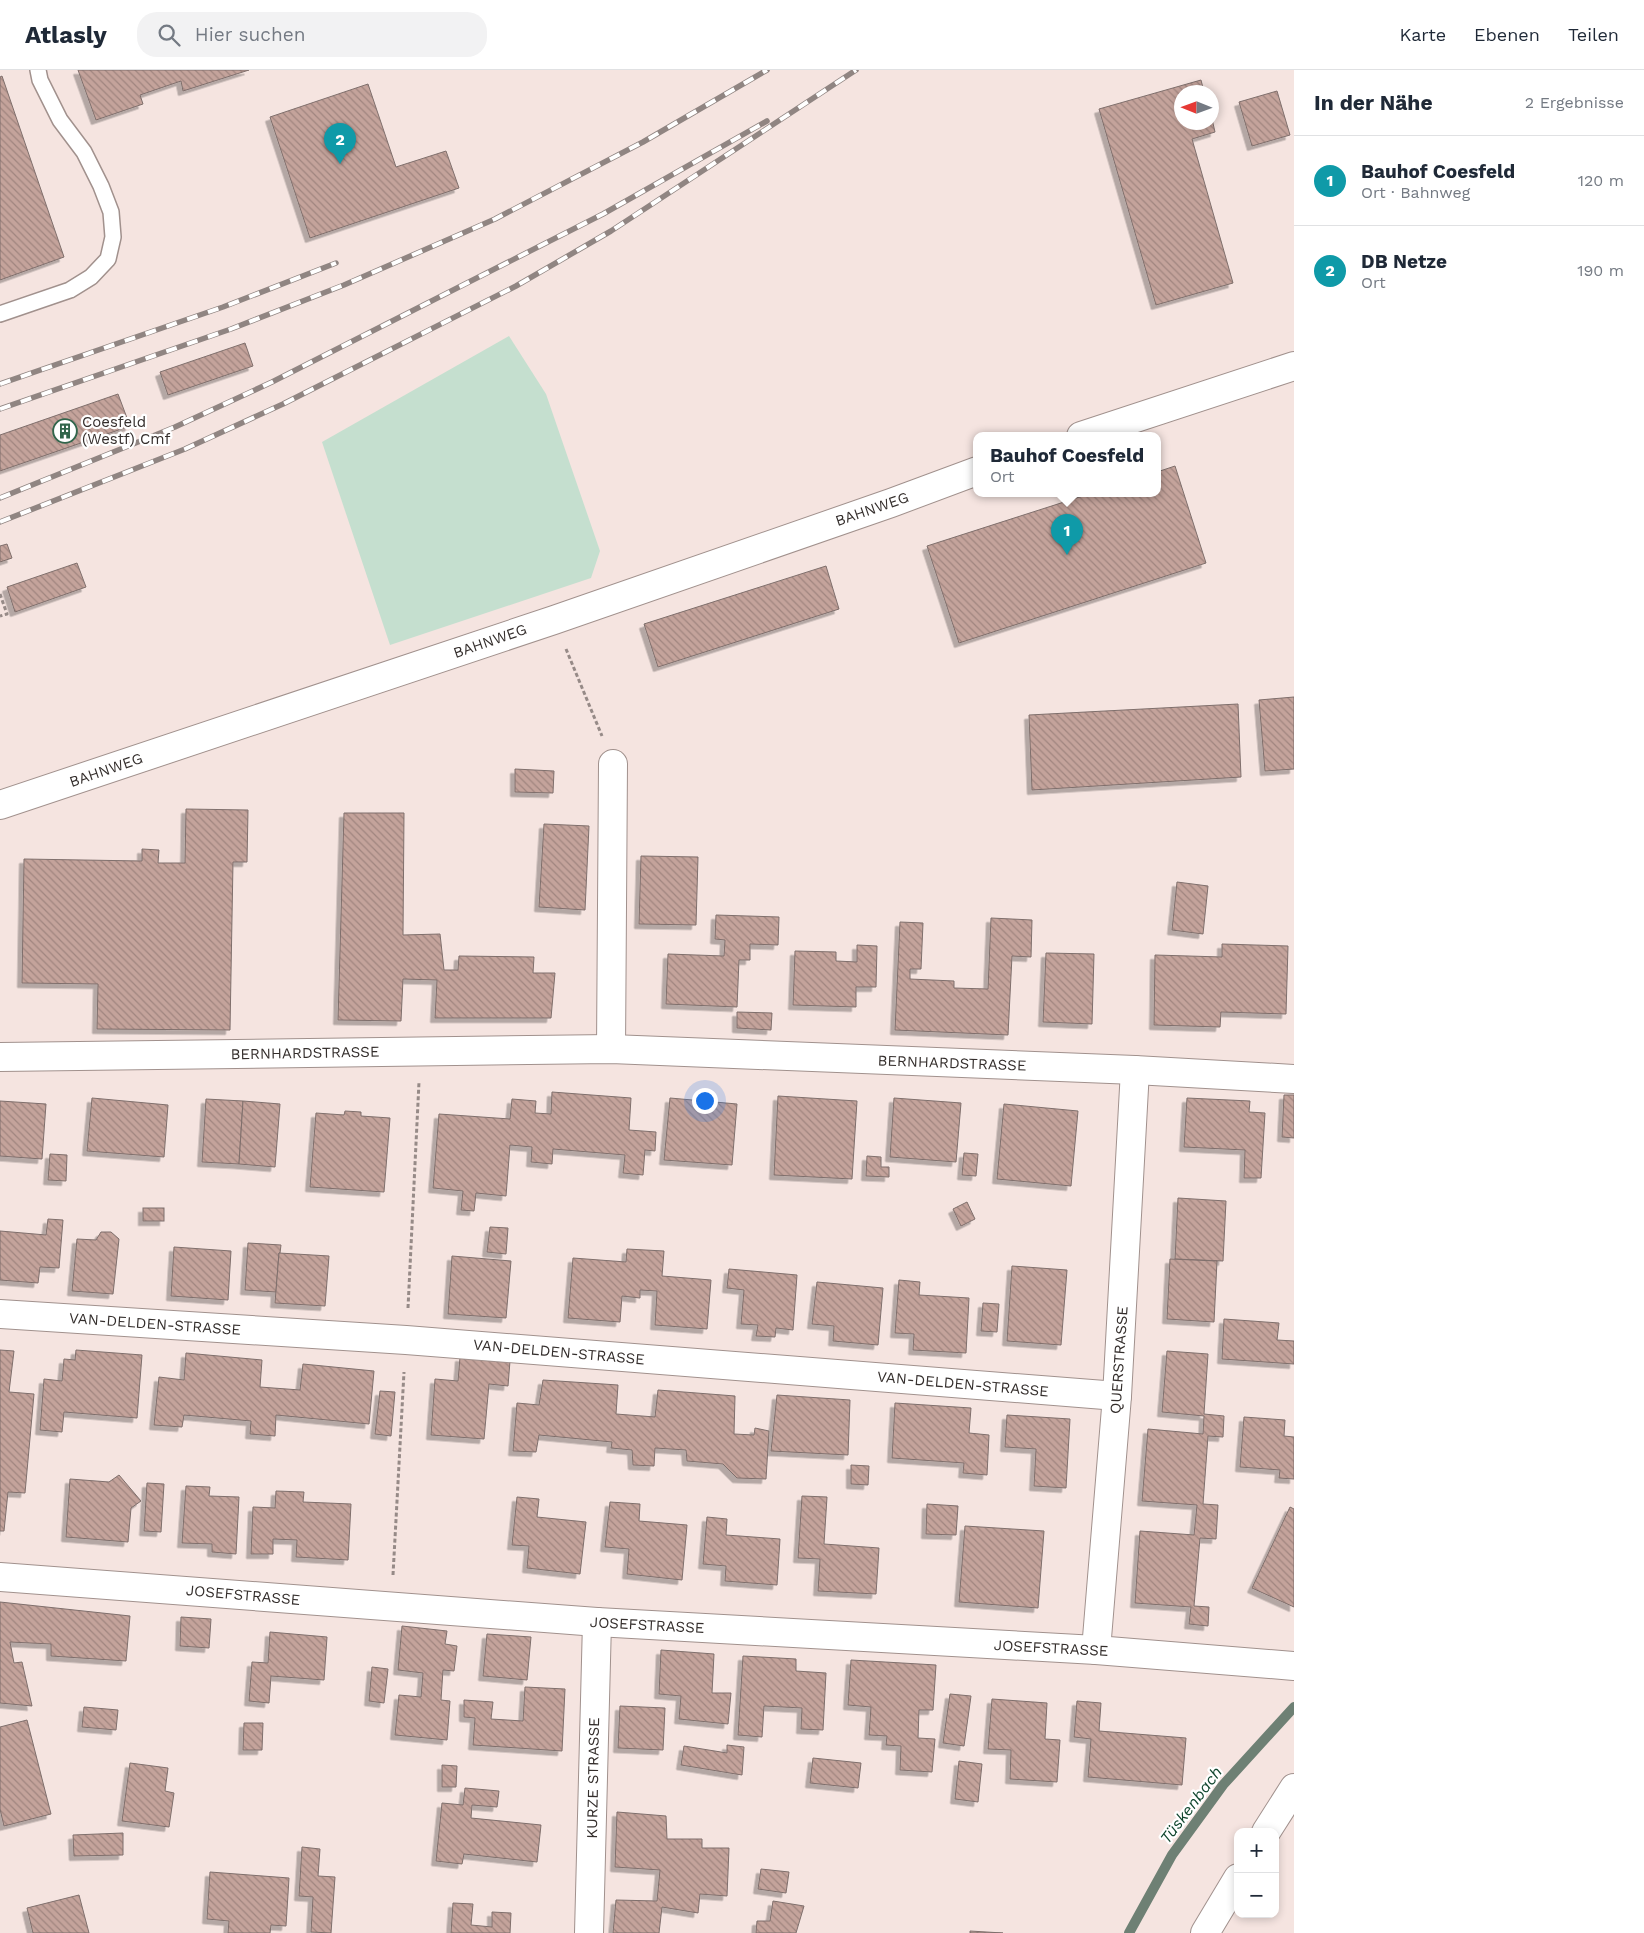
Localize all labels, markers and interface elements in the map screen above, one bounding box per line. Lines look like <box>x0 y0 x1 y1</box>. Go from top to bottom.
search box <box>137 12 487 57</box>
text: Atlasly <box>25 21 107 49</box>
icon: search <box>155 21 183 49</box>
text: Hier suchen <box>195 23 305 46</box>
text: Karte <box>1400 24 1446 45</box>
text: Ebenen <box>1474 24 1540 45</box>
text: Teilen <box>1568 24 1619 45</box>
north arrow <box>1174 85 1219 130</box>
text: In der Nähe <box>1314 90 1433 115</box>
text: 2 Ergebnisse <box>1525 93 1624 112</box>
pin: 2 <box>324 123 356 164</box>
text: Bauhof Coesfeld <box>1361 160 1515 183</box>
text: 1 <box>1327 171 1333 190</box>
text: 120 m <box>1578 171 1624 190</box>
text: Ort · Bahnweg <box>1361 183 1470 202</box>
text: DB Netze <box>1361 250 1447 273</box>
text: 2 <box>1325 261 1335 280</box>
text: 190 m <box>1577 261 1624 280</box>
text: Ort <box>1361 273 1386 292</box>
place label: Coesfeld (Westf) Cmf <box>82 413 170 448</box>
building icon: Coesfeld (Westf) Cmf <box>52 418 78 444</box>
popup <box>973 432 1161 497</box>
text: Bauhof Coesfeld <box>990 444 1144 467</box>
text: Ort <box>990 467 1015 486</box>
street label: BAHNWEG <box>833 488 911 530</box>
pin: 1 <box>1051 514 1083 555</box>
street label: BAHNWEG <box>451 620 529 662</box>
street label: BAHNWEG <box>67 749 145 791</box>
street label: BERNHARDSTRASSE <box>230 1043 380 1063</box>
street label: BERNHARDSTRASSE <box>877 1051 1027 1075</box>
your location <box>692 1088 718 1114</box>
street label: QUERSTRASSE <box>1106 1305 1132 1415</box>
street label: VAN-DELDEN-STRASSE <box>68 1309 242 1339</box>
street label: VAN-DELDEN-STRASSE <box>472 1336 646 1368</box>
street label: VAN-DELDEN-STRASSE <box>876 1368 1050 1400</box>
street label: JOSEFSTRASSE <box>185 1581 301 1609</box>
street label: JOSEFSTRASSE <box>589 1613 705 1637</box>
street label: JOSEFSTRASSE <box>993 1636 1109 1660</box>
street label: KURZE STRASSE <box>583 1717 603 1839</box>
water label: Tüskenbach <box>1156 1763 1226 1847</box>
map controls <box>1234 1828 1279 1918</box>
button: + <box>1234 1828 1279 1873</box>
button: − <box>1234 1873 1279 1918</box>

